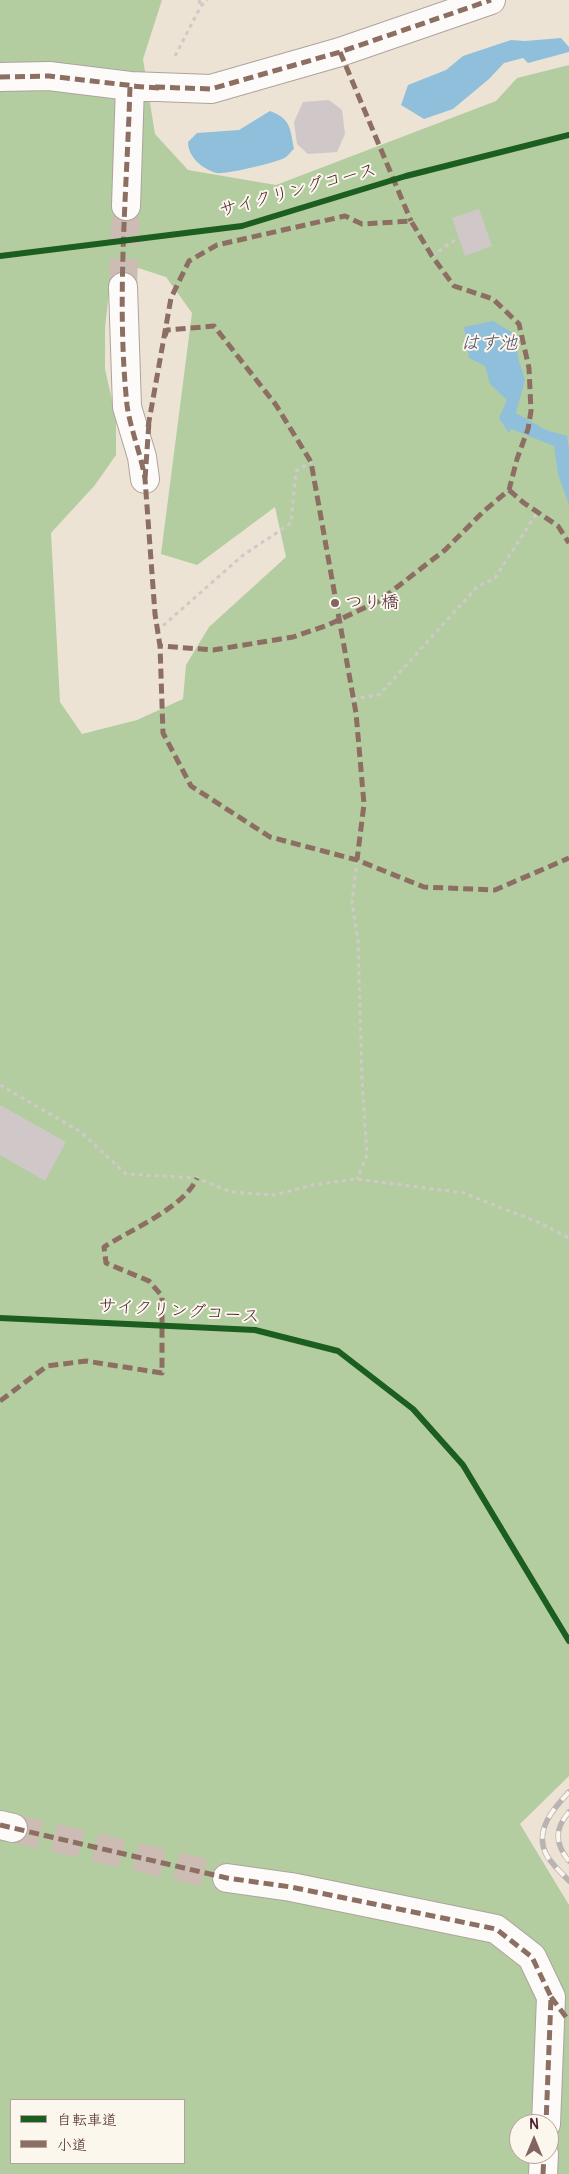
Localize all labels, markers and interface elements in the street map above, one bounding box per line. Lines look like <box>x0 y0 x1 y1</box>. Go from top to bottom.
street label: サイクリングコース <box>217 160 379 222</box>
water label: はす池 <box>461 333 517 355</box>
place label: つり橋 <box>345 592 399 614</box>
marker: つり橋 <box>329 597 341 609</box>
street label: サイクリングコース <box>97 1296 261 1328</box>
legend <box>10 2099 185 2164</box>
text: 自転車道 <box>57 2111 117 2130</box>
north arrow <box>509 2114 559 2164</box>
text: N <box>529 2116 539 2133</box>
text: 小道 <box>57 2136 87 2155</box>

